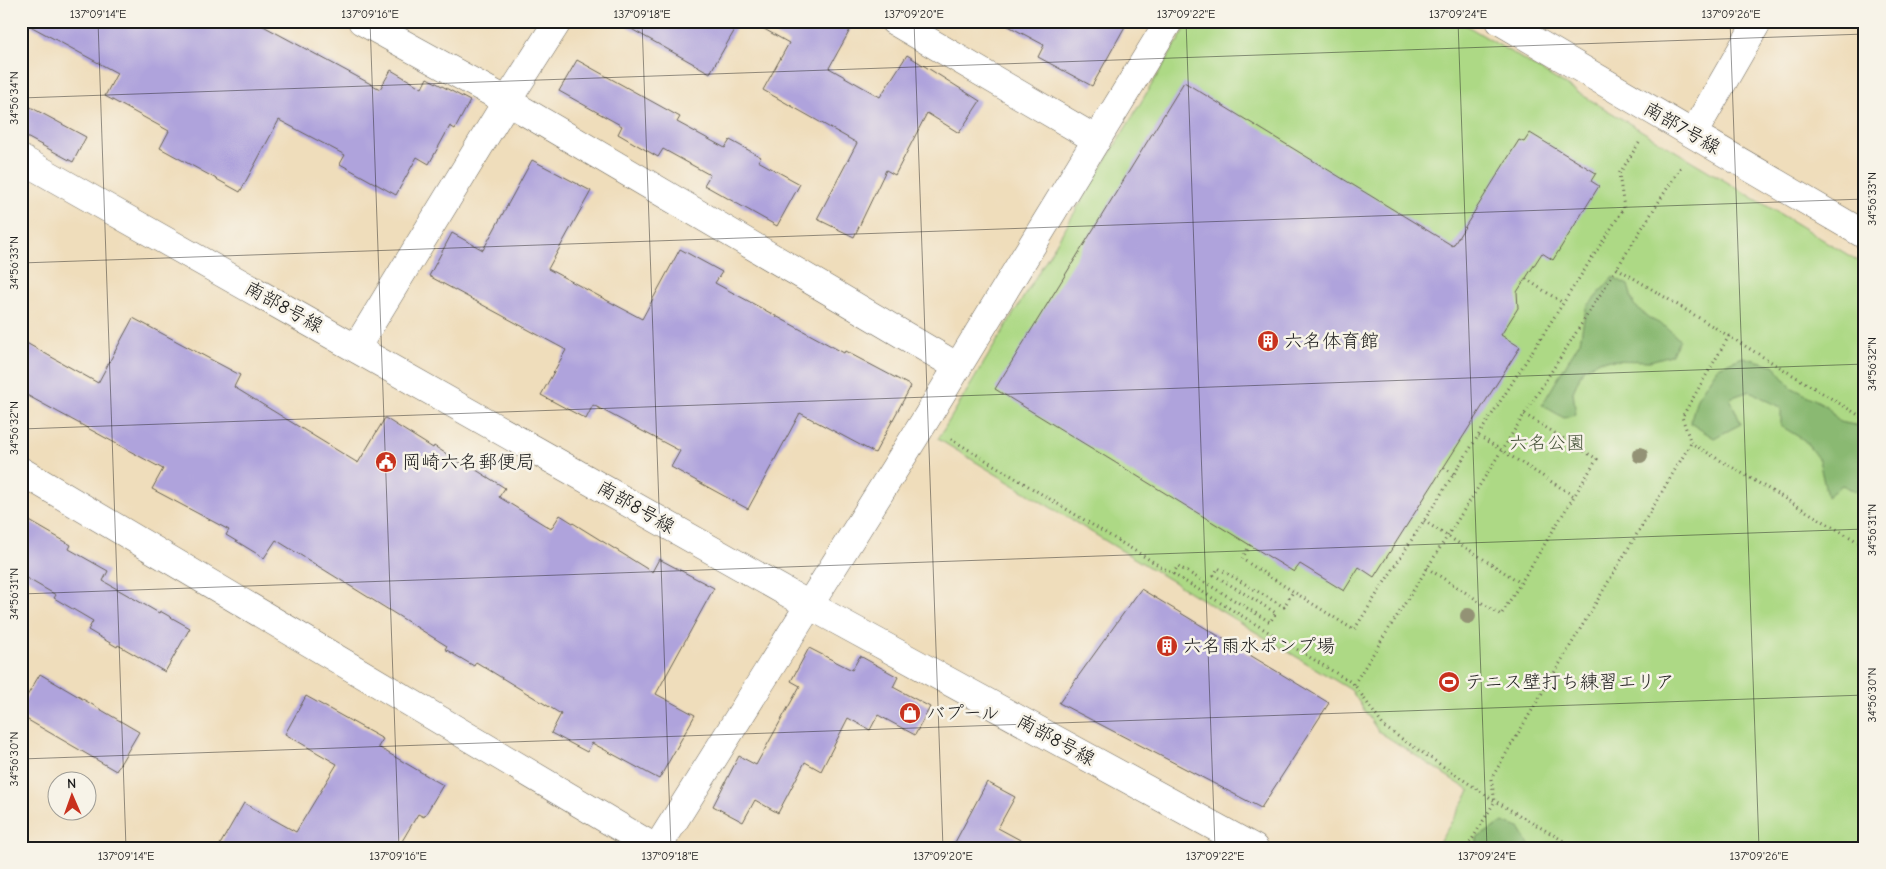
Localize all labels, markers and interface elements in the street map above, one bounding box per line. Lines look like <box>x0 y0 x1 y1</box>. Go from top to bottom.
text: 137°09'14"E <box>70 7 126 21</box>
text: 137°09'16"E <box>341 7 399 21</box>
text: 137°09'18"E <box>614 7 670 21</box>
text: 137°09'20"E <box>884 7 944 21</box>
text: 137°09'22"E <box>1157 7 1215 21</box>
text: 137°09'24"E <box>1429 7 1487 21</box>
text: 137°09'26"E <box>1702 7 1760 21</box>
text: 34°56'34"N <box>7 71 21 125</box>
street label: 南部7号線 <box>1640 97 1724 159</box>
text: 34°56'33"N <box>1865 172 1879 226</box>
text: 34°56'33"N <box>7 236 21 290</box>
street label: 南部8号線 <box>241 277 327 337</box>
building icon: 六名体育館 <box>1256 329 1280 353</box>
place label: 六名体育館 <box>1284 330 1379 352</box>
text: 34°56'32"N <box>1865 337 1879 391</box>
text: 34°56'32"N <box>7 401 21 455</box>
park label: 六名公園 <box>1509 432 1585 454</box>
public building icon: 岡崎六名郵便局 <box>374 450 398 474</box>
place label: 岡崎六名郵便局 <box>402 451 535 473</box>
street label: 南部8号線 <box>593 476 679 538</box>
text: 34°56'31"N <box>1865 504 1879 556</box>
text: 34°56'31"N <box>7 568 21 620</box>
building icon: 六名雨水ポンプ場 <box>1155 634 1179 658</box>
place label: 六名雨水ポンプ場 <box>1183 635 1335 657</box>
text: 34°56'30"N <box>1865 668 1879 722</box>
sports icon: テニス壁打ち練習エリア <box>1437 670 1461 694</box>
place label: テニス壁打ち練習エリア <box>1465 671 1674 693</box>
shop icon: バプール <box>898 701 922 725</box>
place label: バプール <box>926 702 1000 724</box>
street label: 南部8号線 <box>1013 710 1099 770</box>
text: 34°56'30"N <box>7 732 21 786</box>
north arrow <box>48 772 98 822</box>
text: N <box>67 775 76 792</box>
text: 137°09'14"E <box>98 849 154 863</box>
text: 137°09'16"E <box>369 849 427 863</box>
text: 137°09'18"E <box>642 849 698 863</box>
text: 137°09'20"E <box>913 849 973 863</box>
text: 137°09'22"E <box>1186 849 1244 863</box>
text: 137°09'24"E <box>1458 849 1516 863</box>
text: 137°09'26"E <box>1730 849 1788 863</box>

